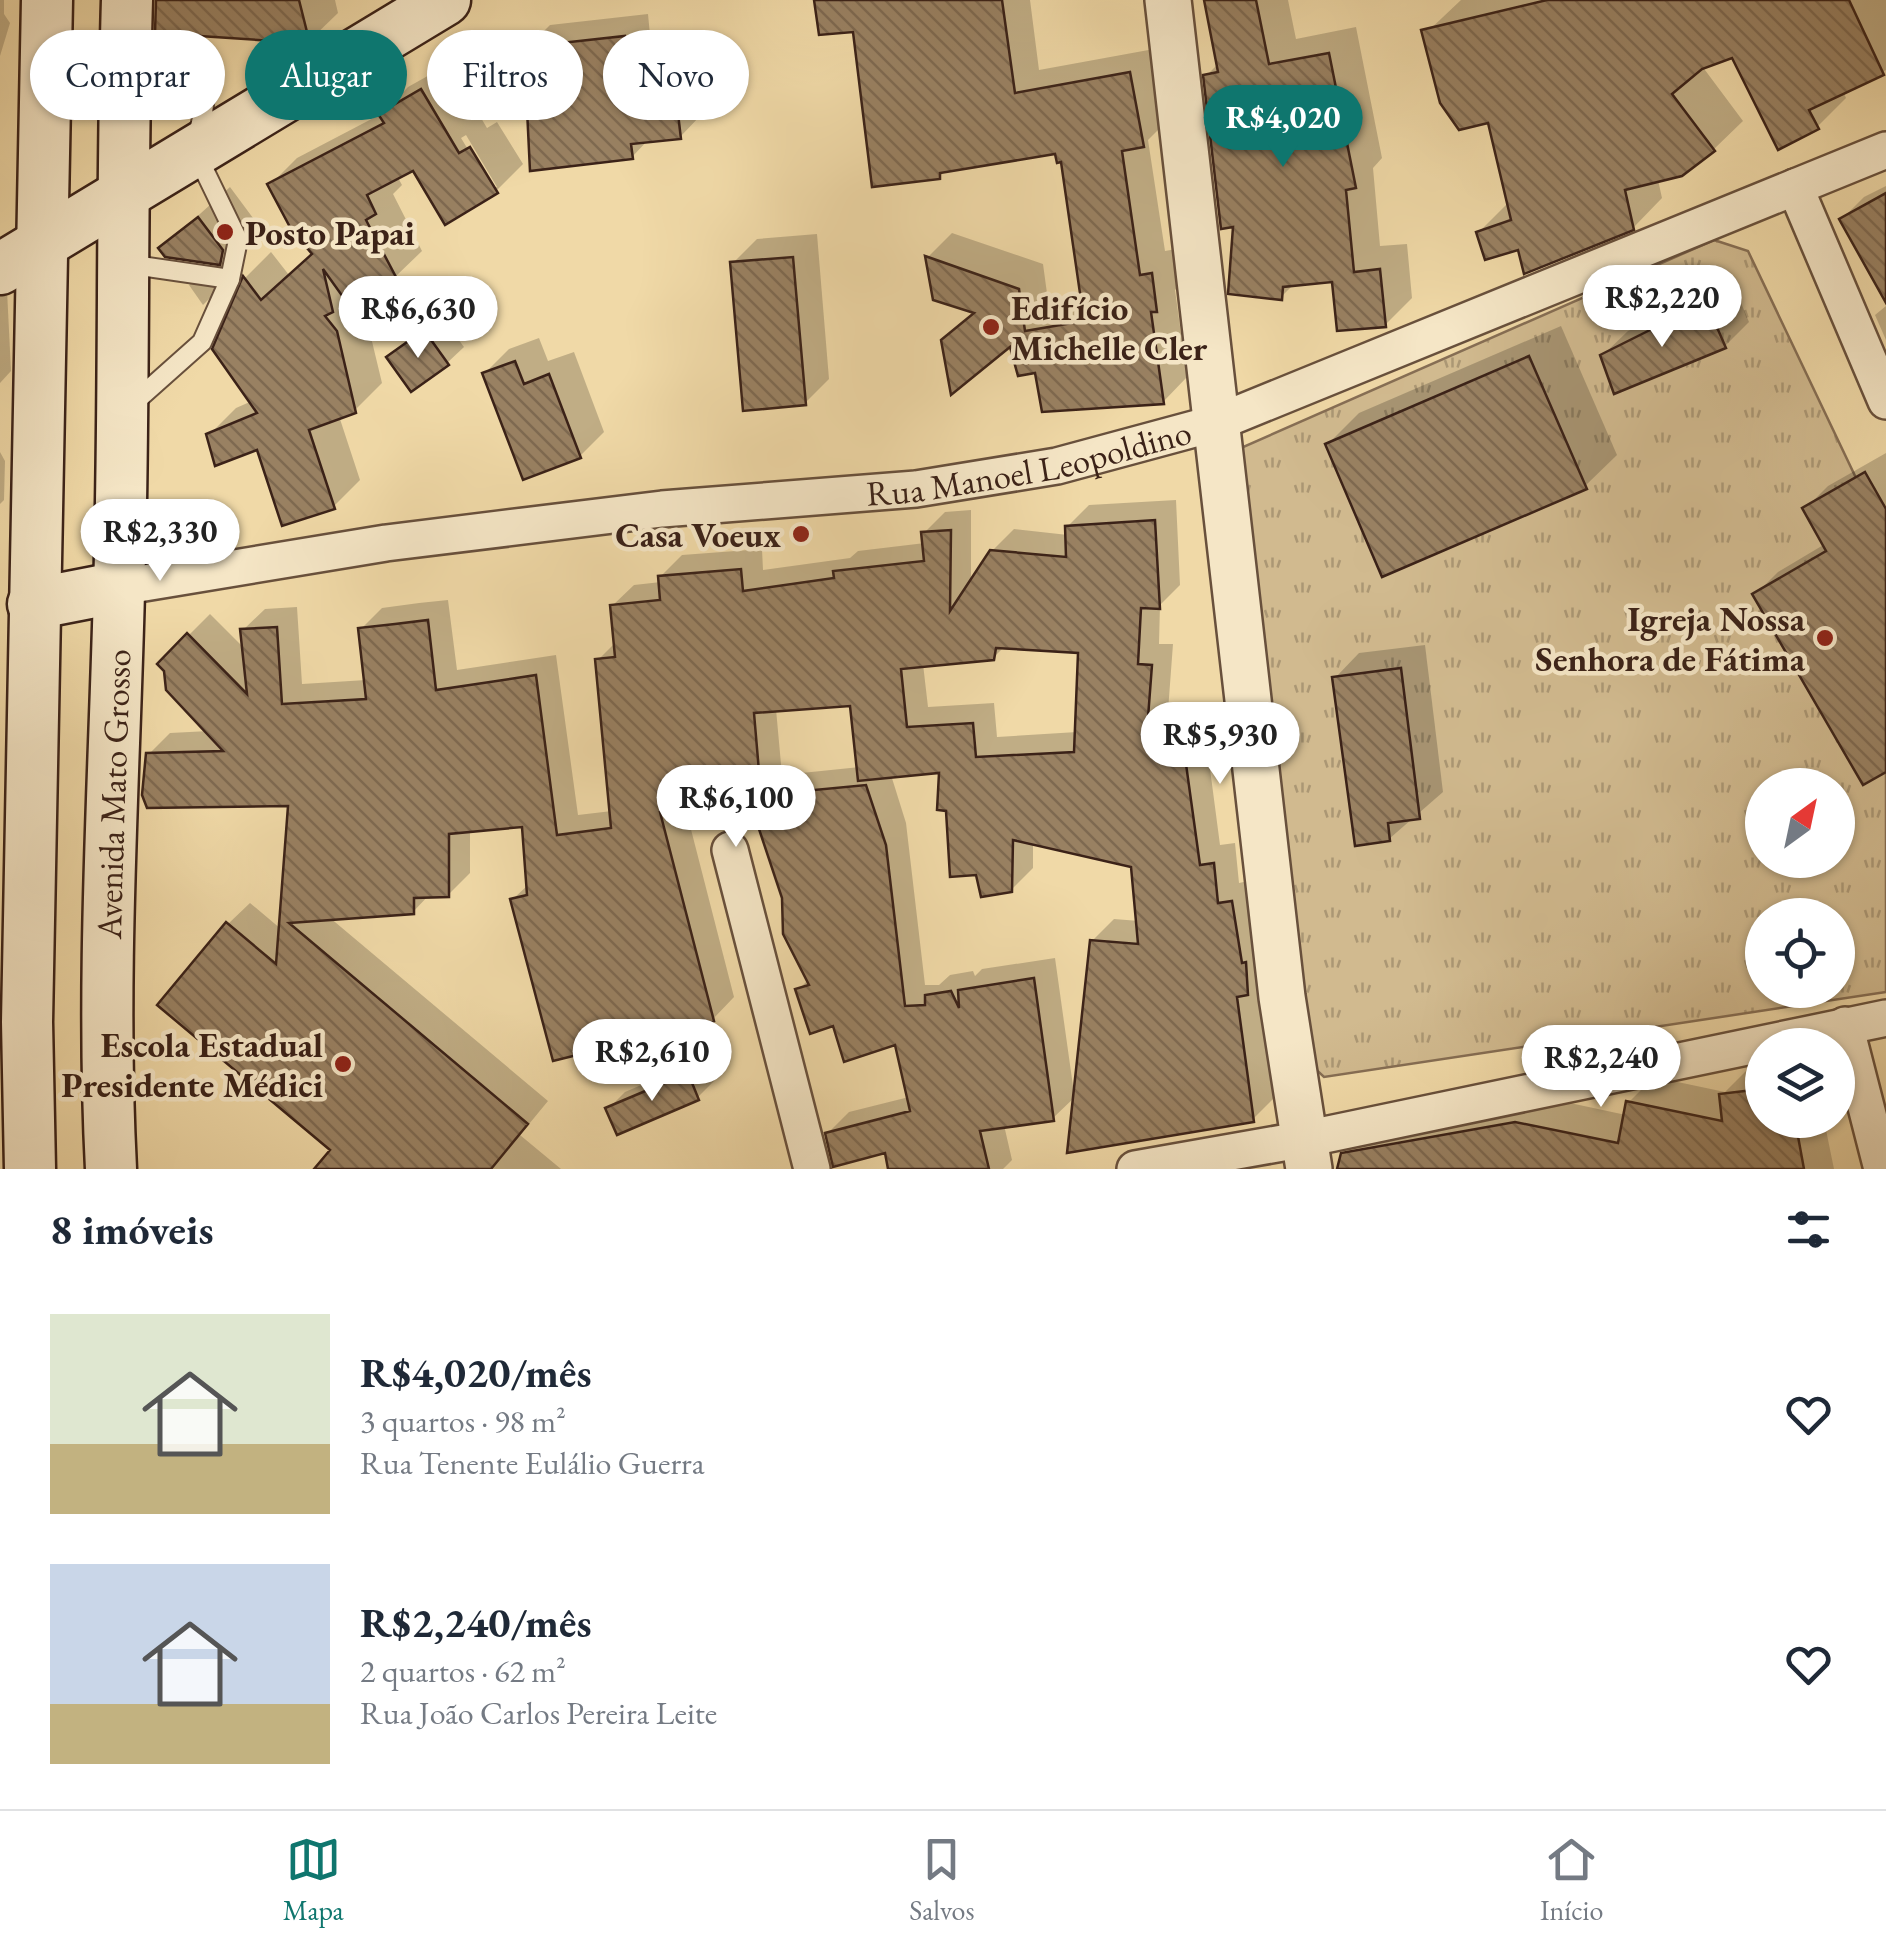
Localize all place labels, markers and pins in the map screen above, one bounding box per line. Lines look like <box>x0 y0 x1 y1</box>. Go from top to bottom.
pin: R$4,020 <box>1191 85 1375 170</box>
place label: Posto Papai <box>245 210 415 255</box>
marker: Posto Papai <box>214 221 236 243</box>
pin: R$2,220 <box>1570 265 1754 350</box>
pin: R$6,630 <box>326 276 510 361</box>
place label: Edifício Michelle Cler <box>1011 285 1208 370</box>
marker: Edifício Michelle Cler <box>980 316 1002 338</box>
pin: R$2,330 <box>68 499 252 584</box>
place label: Casa Voeux <box>615 512 781 557</box>
marker: Casa Voeux <box>790 523 812 545</box>
place label: Igreja Nossa Senhora de Fátima <box>1535 596 1806 681</box>
marker: Igreja Nossa Senhora de Fátima <box>1814 627 1836 649</box>
pin: R$5,930 <box>1128 702 1312 787</box>
pin: R$6,100 <box>644 765 828 850</box>
pin: R$2,610 <box>560 1019 744 1104</box>
place label: Escola Estadual Presidente Médici <box>61 1022 323 1107</box>
pin: R$2,240 <box>1509 1025 1693 1110</box>
marker: Escola Estadual Presidente Médici <box>332 1053 354 1075</box>

